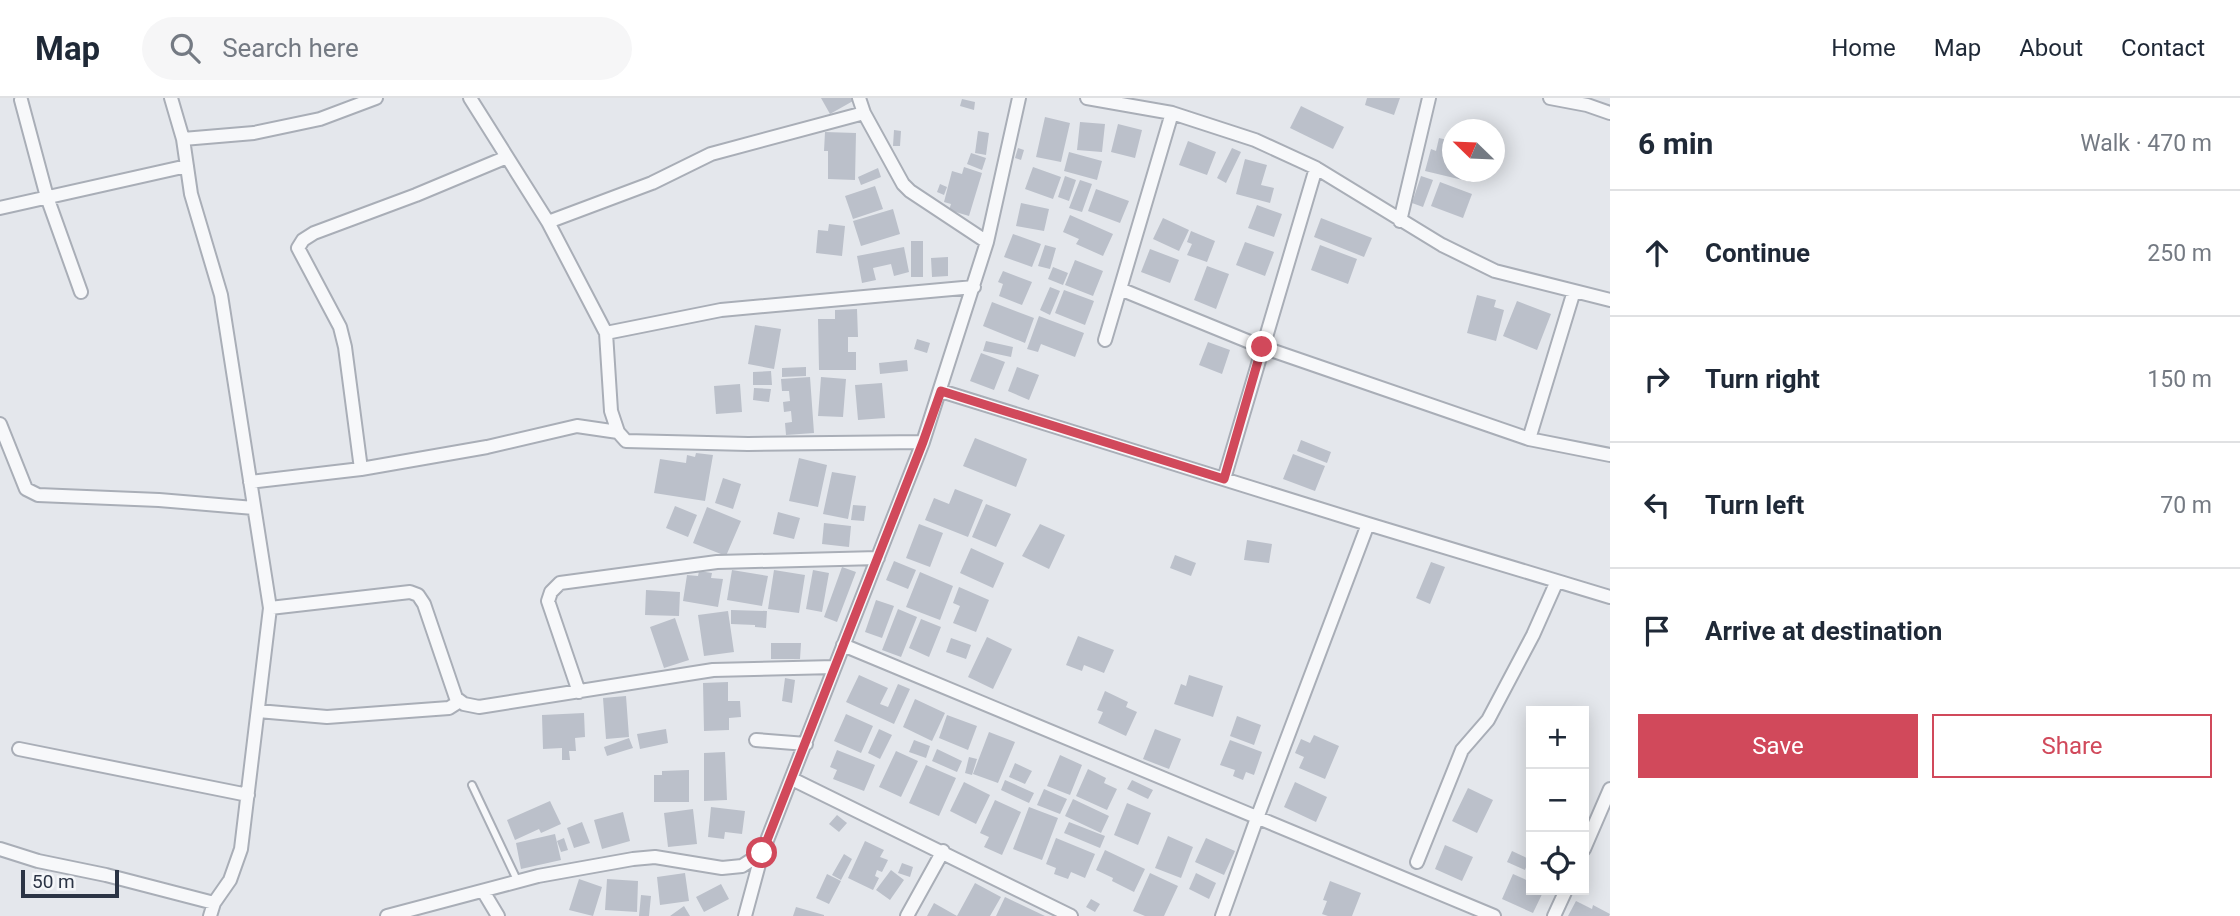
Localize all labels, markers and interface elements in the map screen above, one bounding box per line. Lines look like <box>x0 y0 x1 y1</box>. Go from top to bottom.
search box <box>142 17 632 80</box>
text: Map <box>35 29 100 68</box>
icon: search <box>166 29 204 67</box>
text: Search here <box>222 33 359 63</box>
text: Home <box>1831 34 1896 62</box>
text: Map <box>1934 34 1981 62</box>
text: About <box>2019 34 2083 62</box>
text: Contact <box>2121 34 2205 62</box>
north arrow <box>1442 119 1505 182</box>
text: 6 min <box>1638 126 1713 161</box>
text: Walk · 470 m <box>2080 130 2212 157</box>
icon: ahead <box>1638 234 1676 272</box>
text: Continue <box>1705 238 1810 268</box>
text: 250 m <box>2147 240 2212 267</box>
route end <box>1246 331 1277 362</box>
icon: right <box>1638 360 1676 398</box>
text: Turn right <box>1705 364 1820 394</box>
text: 150 m <box>2147 366 2212 393</box>
icon: left <box>1638 486 1676 524</box>
text: Turn left <box>1705 490 1804 520</box>
text: 70 m <box>2160 492 2212 519</box>
icon: arrive <box>1638 612 1676 650</box>
text: Arrive at destination <box>1705 616 1942 646</box>
map controls <box>1526 706 1589 895</box>
button: + <box>1526 706 1589 769</box>
button: Save <box>1638 714 1918 778</box>
button: Share <box>1932 714 2212 778</box>
button: − <box>1526 769 1589 832</box>
button: locate <box>1526 832 1589 895</box>
route start <box>746 837 777 868</box>
scale bar <box>21 867 119 899</box>
text: 50 m <box>32 870 75 893</box>

